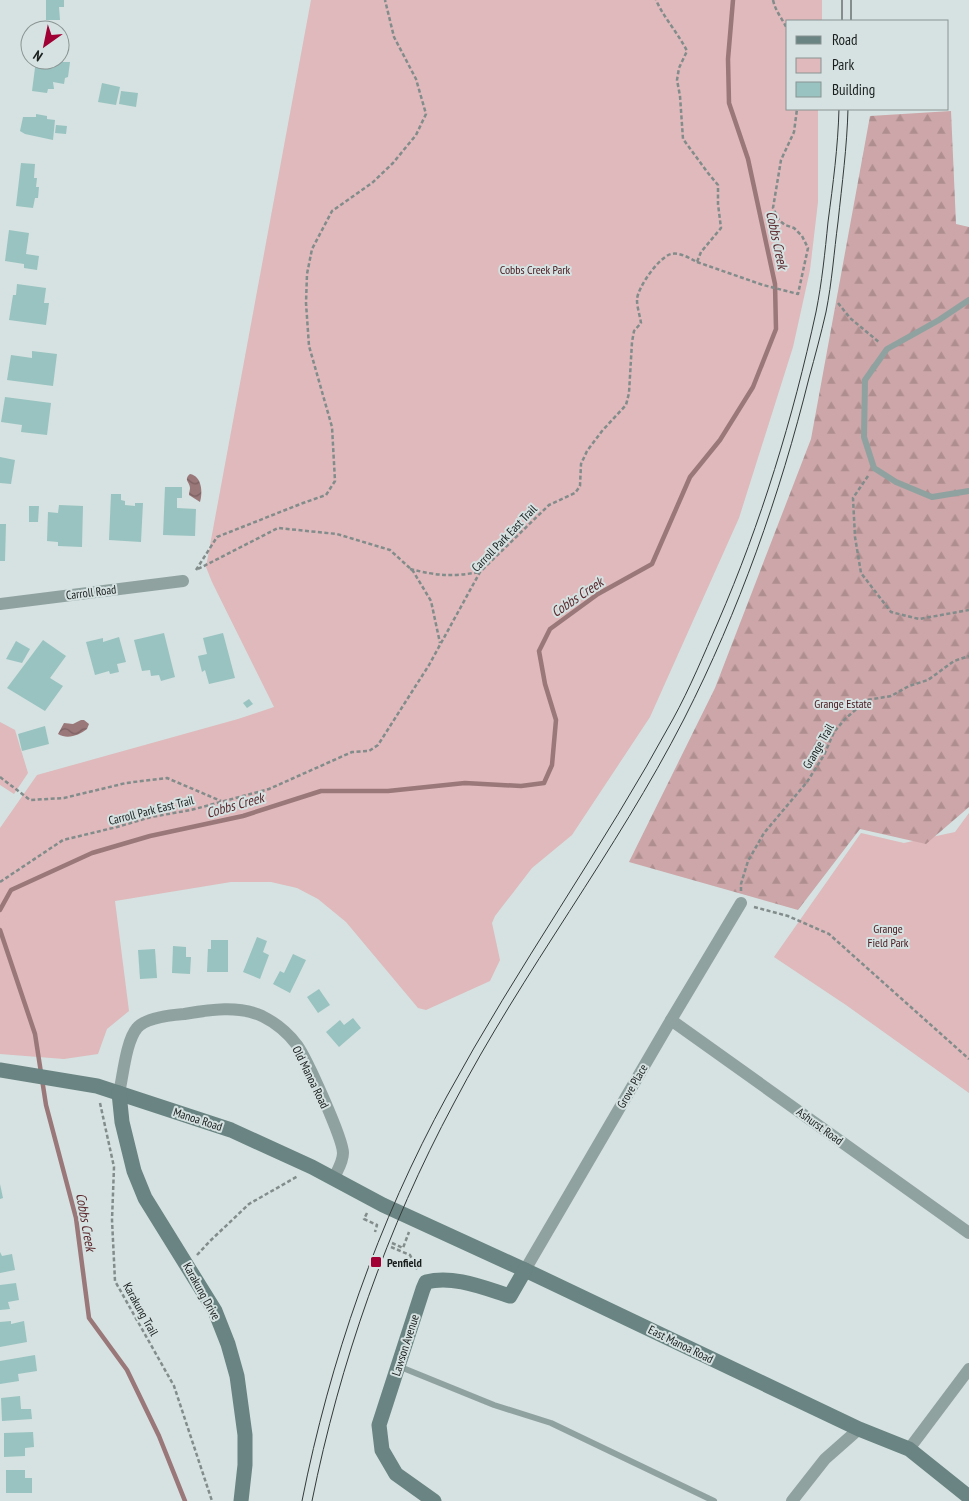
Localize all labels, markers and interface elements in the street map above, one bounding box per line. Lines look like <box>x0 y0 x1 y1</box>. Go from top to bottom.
north arrow <box>20 20 70 70</box>
legend <box>786 20 949 110</box>
text: Road <box>832 30 858 49</box>
text: N <box>30 46 46 66</box>
text: Park <box>832 55 854 74</box>
text: Building <box>832 80 875 99</box>
water label: Cobbs Creek <box>762 209 792 272</box>
park label: Cobbs Creek Park <box>500 262 571 277</box>
street label: Carroll Park East Trail <box>468 501 540 575</box>
water label: Cobbs Creek <box>548 572 608 621</box>
street label: Carroll Road <box>65 581 117 603</box>
park label: Grange Estate <box>814 696 872 711</box>
street label: Grange Trail <box>799 721 837 771</box>
water label: Cobbs Creek <box>204 788 267 822</box>
street label: Carroll Park East Trail <box>107 792 195 828</box>
park label: Grange Field Park <box>868 921 909 950</box>
street label: Old Manoa Road <box>289 1043 333 1111</box>
street label: Grove Place <box>613 1061 651 1111</box>
street label: Manoa Road <box>172 1104 224 1134</box>
street label: Ashurst Road <box>794 1104 846 1148</box>
water label: Cobbs Creek <box>72 1191 100 1254</box>
marker: Penfield <box>369 1255 383 1269</box>
place label: Penfield <box>387 1255 422 1270</box>
street label: Karakung Drive <box>180 1260 224 1322</box>
street label: Karakung Trail <box>120 1280 162 1339</box>
street label: Lawson Avenue <box>388 1312 422 1378</box>
street label: East Manoa Road <box>646 1322 716 1366</box>

